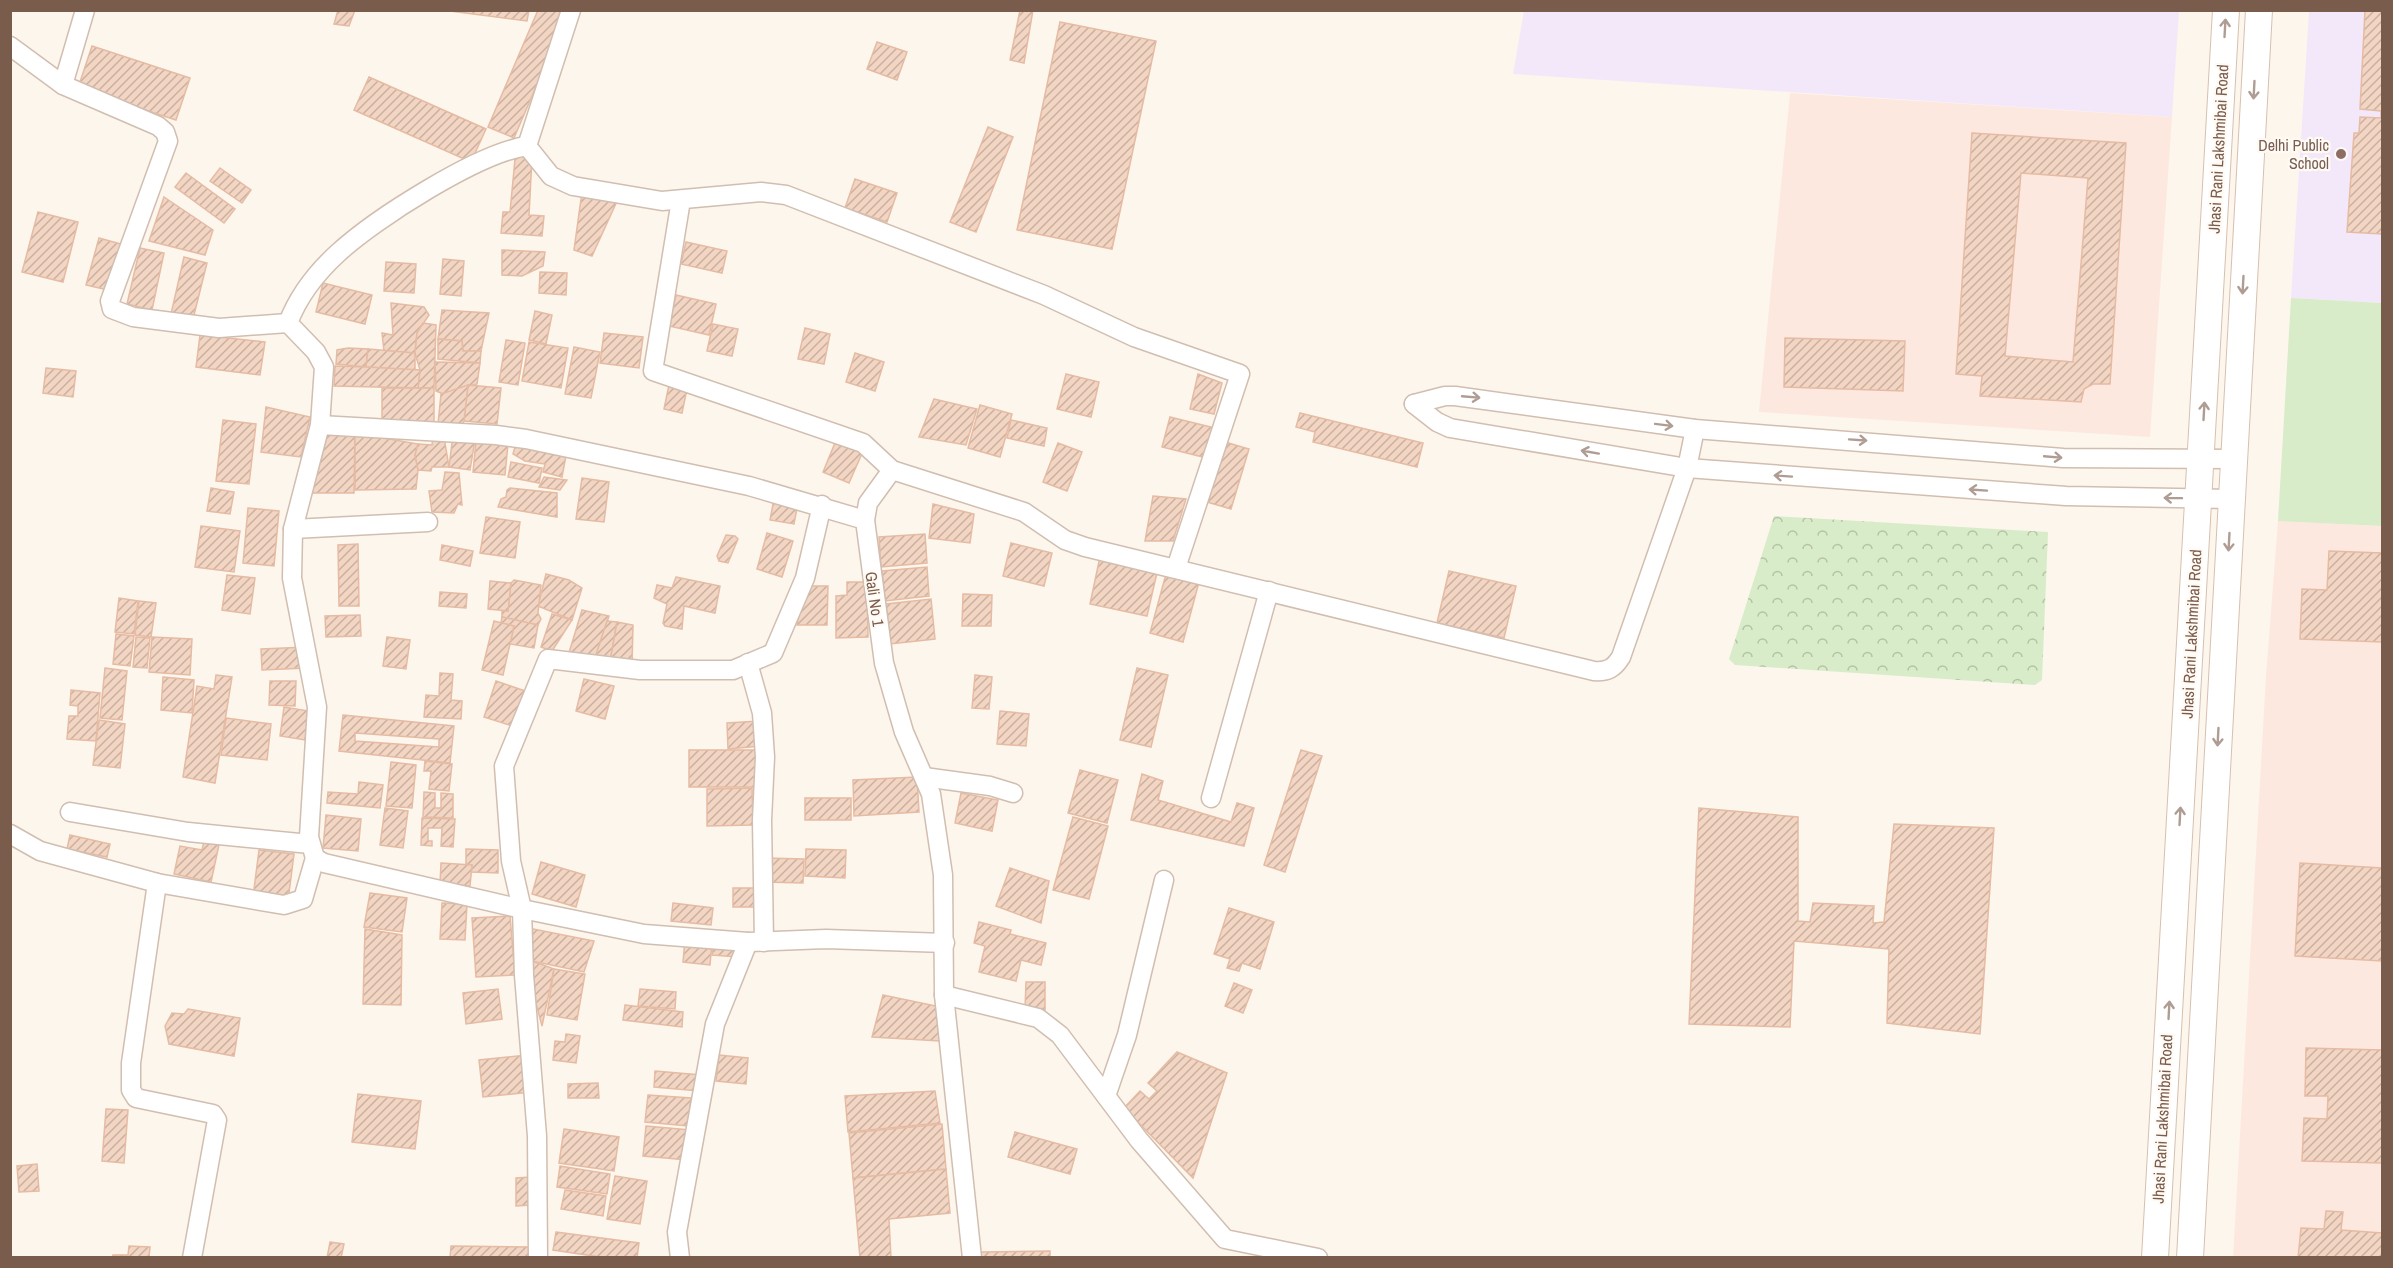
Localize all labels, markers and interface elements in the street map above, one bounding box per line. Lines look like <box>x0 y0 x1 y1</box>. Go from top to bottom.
one-way arrow <box>2219 19 2230 38</box>
street label: Jhasi Rani Lakshmibai Road <box>2203 64 2233 234</box>
one-way arrow <box>2249 79 2260 99</box>
place label: Delhi Public School <box>2258 134 2329 174</box>
marker: Delhi Public School <box>2334 147 2348 161</box>
one-way arrow <box>2237 274 2248 294</box>
one-way arrow <box>1461 392 1480 403</box>
one-way arrow <box>2198 402 2209 422</box>
one-way arrow <box>1654 420 1673 431</box>
one-way arrow <box>1848 435 1868 446</box>
one-way arrow <box>1581 446 1600 457</box>
one-way arrow <box>2042 452 2062 463</box>
one-way arrow <box>1774 470 1794 481</box>
one-way arrow <box>1968 484 1988 495</box>
one-way arrow <box>2163 492 2183 504</box>
one-way arrow <box>2223 532 2234 552</box>
street label: Jhasi Rani Lakshmibai Road <box>2176 549 2206 719</box>
street label: Gali No 1 <box>860 570 890 629</box>
one-way arrow <box>2212 726 2223 746</box>
one-way arrow <box>2175 806 2186 826</box>
one-way arrow <box>2163 1001 2174 1021</box>
street label: Jhasi Rani Lakshmibai Road <box>2147 1034 2177 1204</box>

